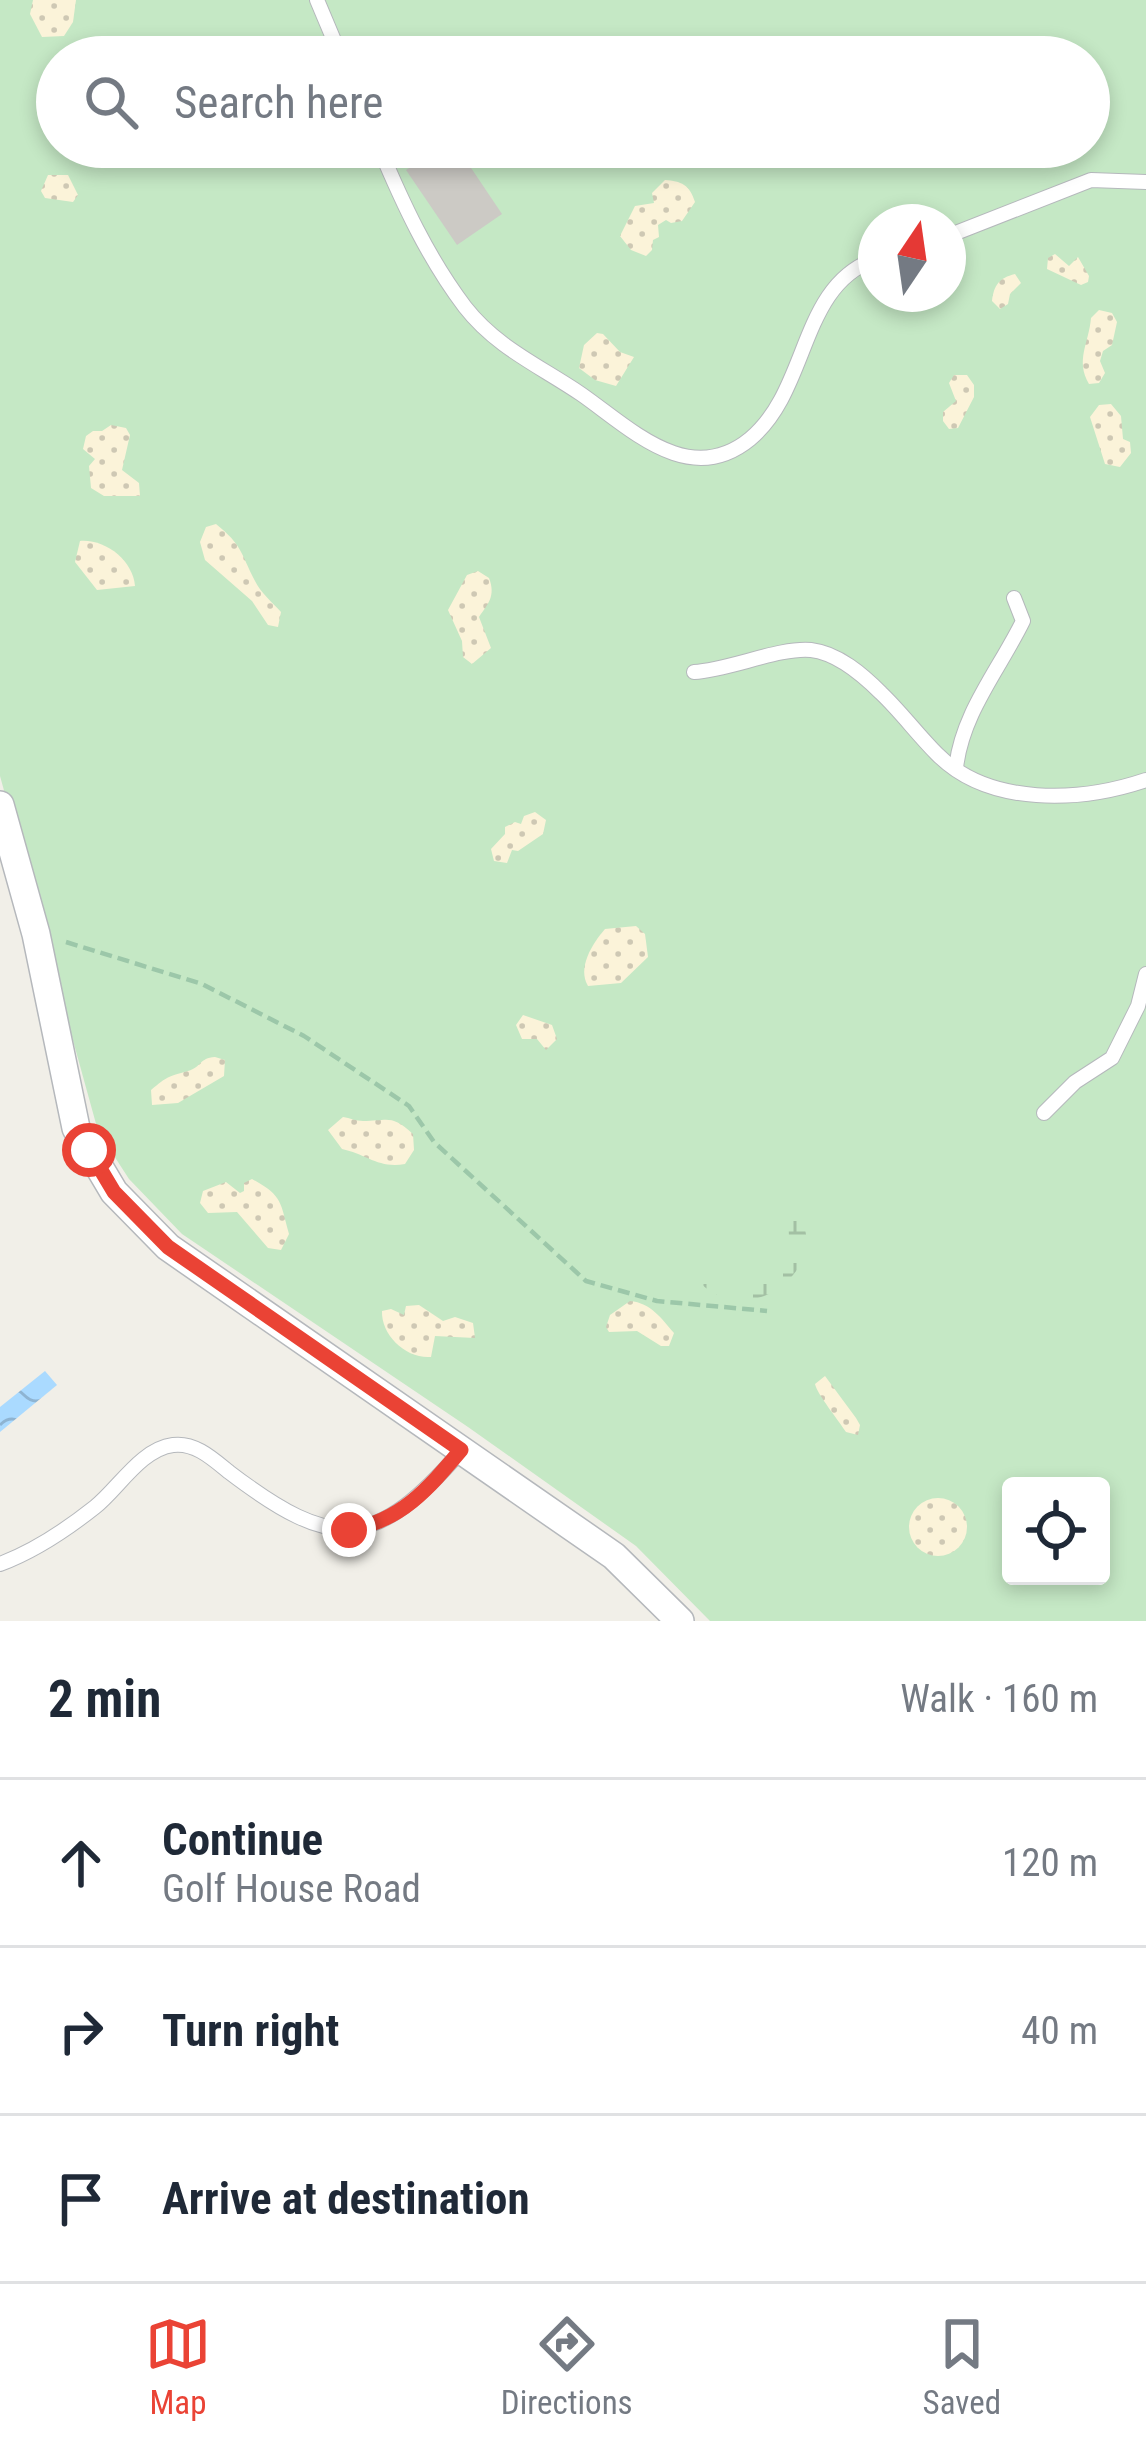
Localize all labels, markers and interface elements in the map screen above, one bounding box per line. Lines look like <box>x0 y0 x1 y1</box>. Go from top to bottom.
search box <box>36 36 1110 168</box>
icon: search <box>78 69 144 135</box>
text: Search here <box>174 76 383 129</box>
north arrow <box>858 204 966 312</box>
route start <box>62 1123 116 1177</box>
map controls <box>1002 1477 1110 1585</box>
button: locate <box>1002 1477 1110 1585</box>
route end <box>322 1503 376 1557</box>
text: 2 min <box>48 1670 161 1729</box>
text: Walk · 160 m <box>900 1676 1098 1722</box>
text: Continue <box>162 1813 323 1866</box>
icon: ahead <box>48 1830 114 1896</box>
text: 120 m <box>1002 1840 1098 1886</box>
text: Golf House Road <box>162 1866 421 1912</box>
icon: right <box>48 1998 114 2064</box>
text: Turn right <box>162 2004 339 2057</box>
text: 40 m <box>1021 2008 1098 2054</box>
icon: arrive <box>48 2166 114 2232</box>
text: Arrive at destination <box>162 2172 530 2225</box>
tab: Map <box>145 2311 211 2422</box>
tab: Directions <box>501 2311 633 2422</box>
tab: Saved <box>923 2311 1001 2422</box>

